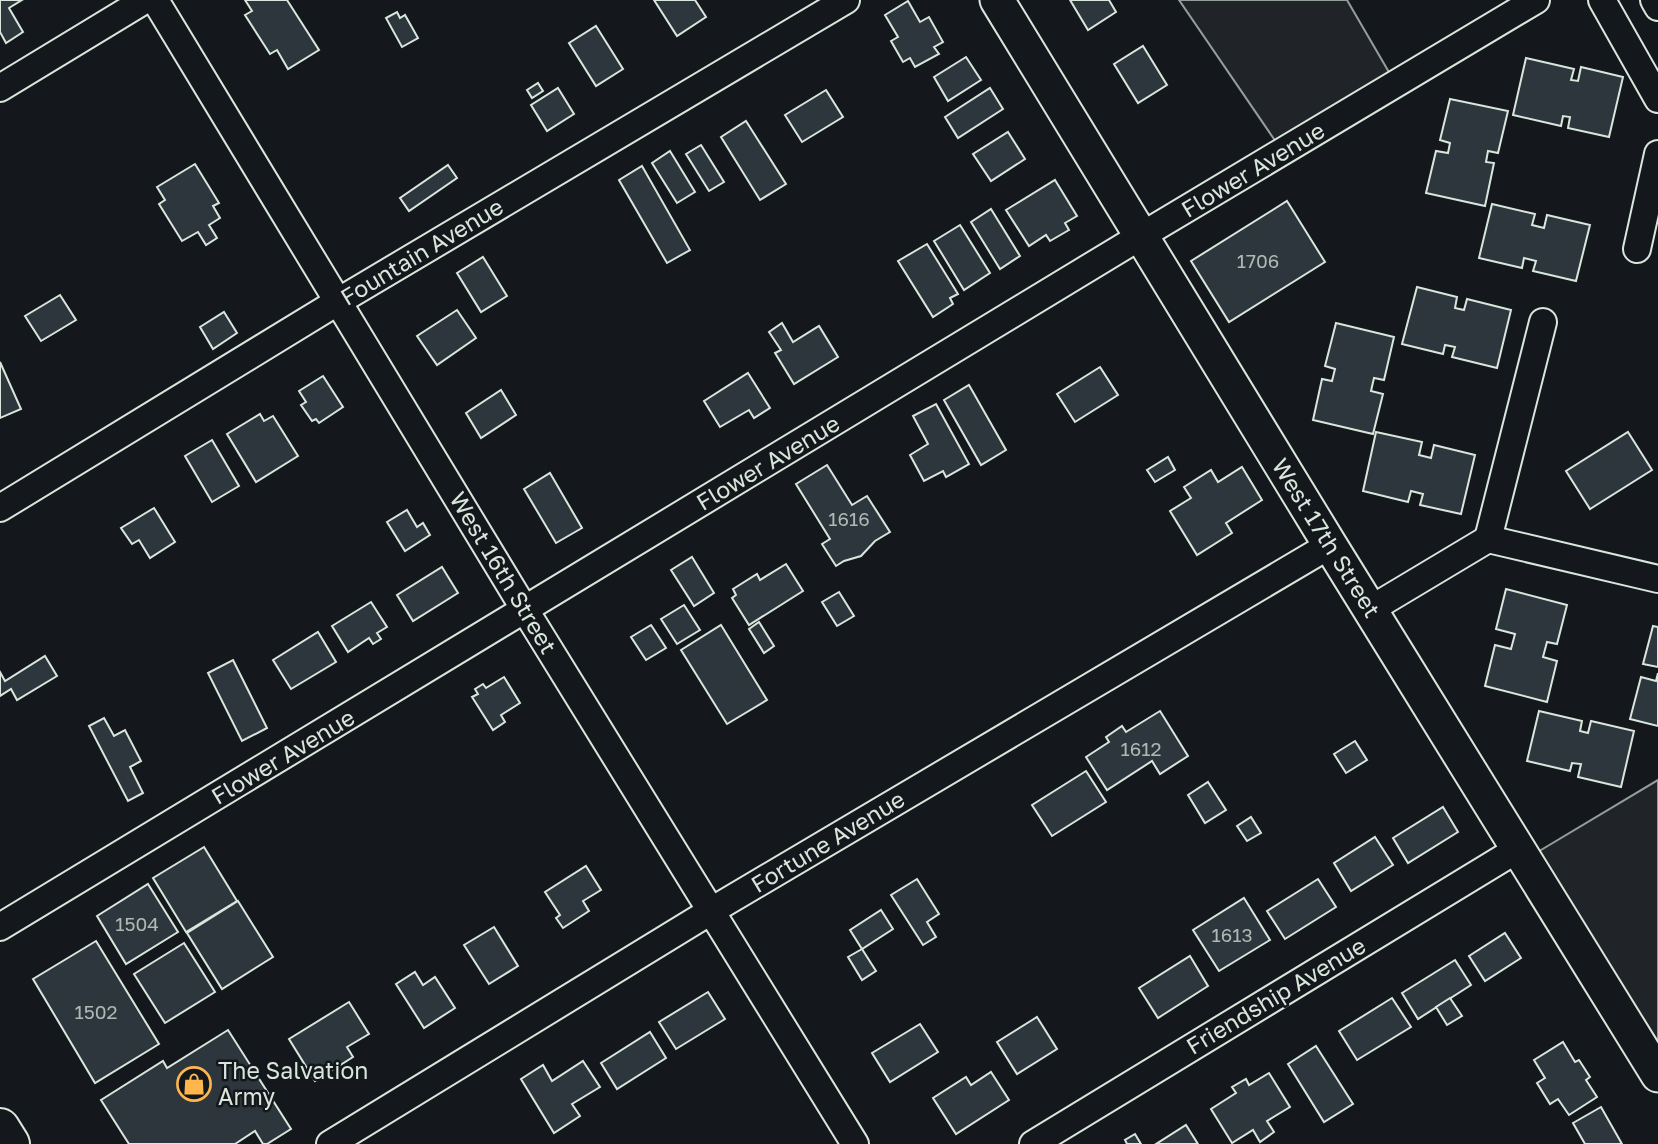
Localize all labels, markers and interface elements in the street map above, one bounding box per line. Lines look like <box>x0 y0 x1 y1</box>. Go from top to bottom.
street label: Flower Avenue <box>1176 115 1329 223</box>
street label: Fountain Avenue <box>335 192 508 311</box>
house number: 1706 <box>1237 249 1279 272</box>
street label: Flower Avenue <box>691 408 844 516</box>
street label: West 17th Street <box>1267 453 1387 622</box>
street label: West 16th Street <box>445 486 563 659</box>
house number: 1616 <box>828 507 870 530</box>
street label: Flower Avenue <box>206 702 359 810</box>
house number: 1612 <box>1121 737 1161 760</box>
street label: Fortune Avenue <box>746 784 909 898</box>
house number: 1504 <box>115 912 159 935</box>
house number: 1613 <box>1211 923 1253 946</box>
street label: Friendship Avenue <box>1181 931 1370 1060</box>
house number: 1502 <box>74 1000 118 1023</box>
place label: The Salvation Army <box>218 1056 368 1110</box>
shop icon: The Salvation Army <box>175 1065 213 1103</box>

